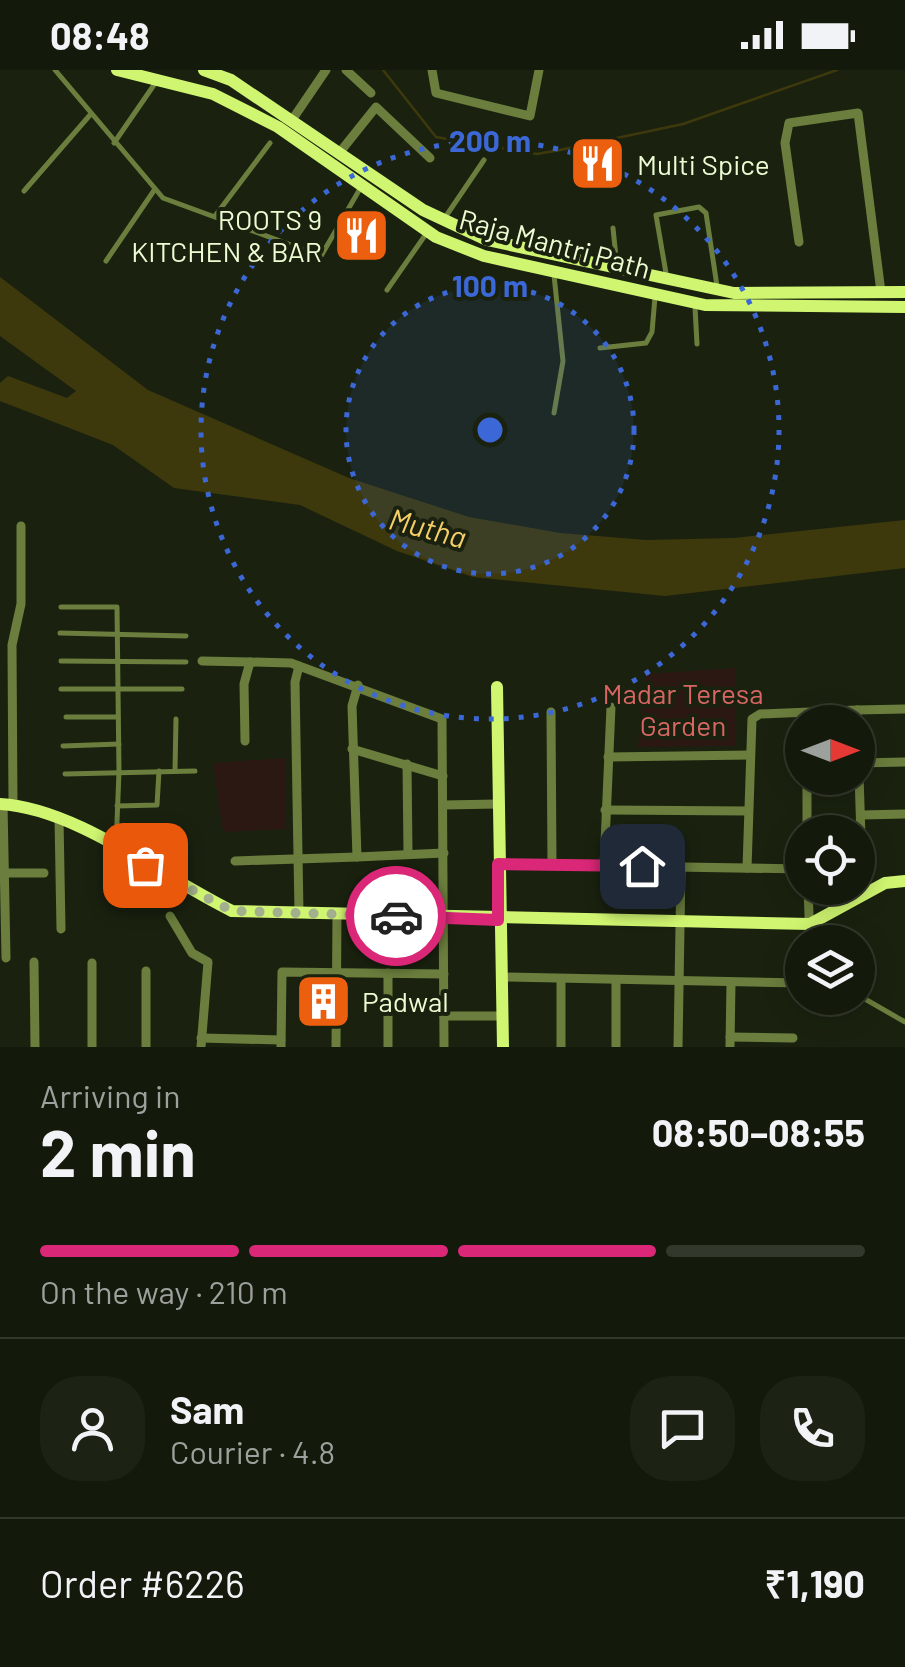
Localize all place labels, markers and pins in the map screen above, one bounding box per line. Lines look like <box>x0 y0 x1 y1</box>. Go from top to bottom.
restaurant icon: Multi Spice <box>568 134 628 194</box>
place label: Multi Spice <box>637 147 770 181</box>
place label: ROOTS 9 KITCHEN & BAR <box>131 202 322 268</box>
restaurant icon: ROOTS 9 KITCHEN & BAR <box>331 205 391 265</box>
centre of rings <box>472 412 508 448</box>
pin <box>103 823 188 908</box>
pin <box>600 824 685 909</box>
building icon: Padwal <box>293 971 353 1031</box>
place label: Padwal <box>362 984 449 1018</box>

